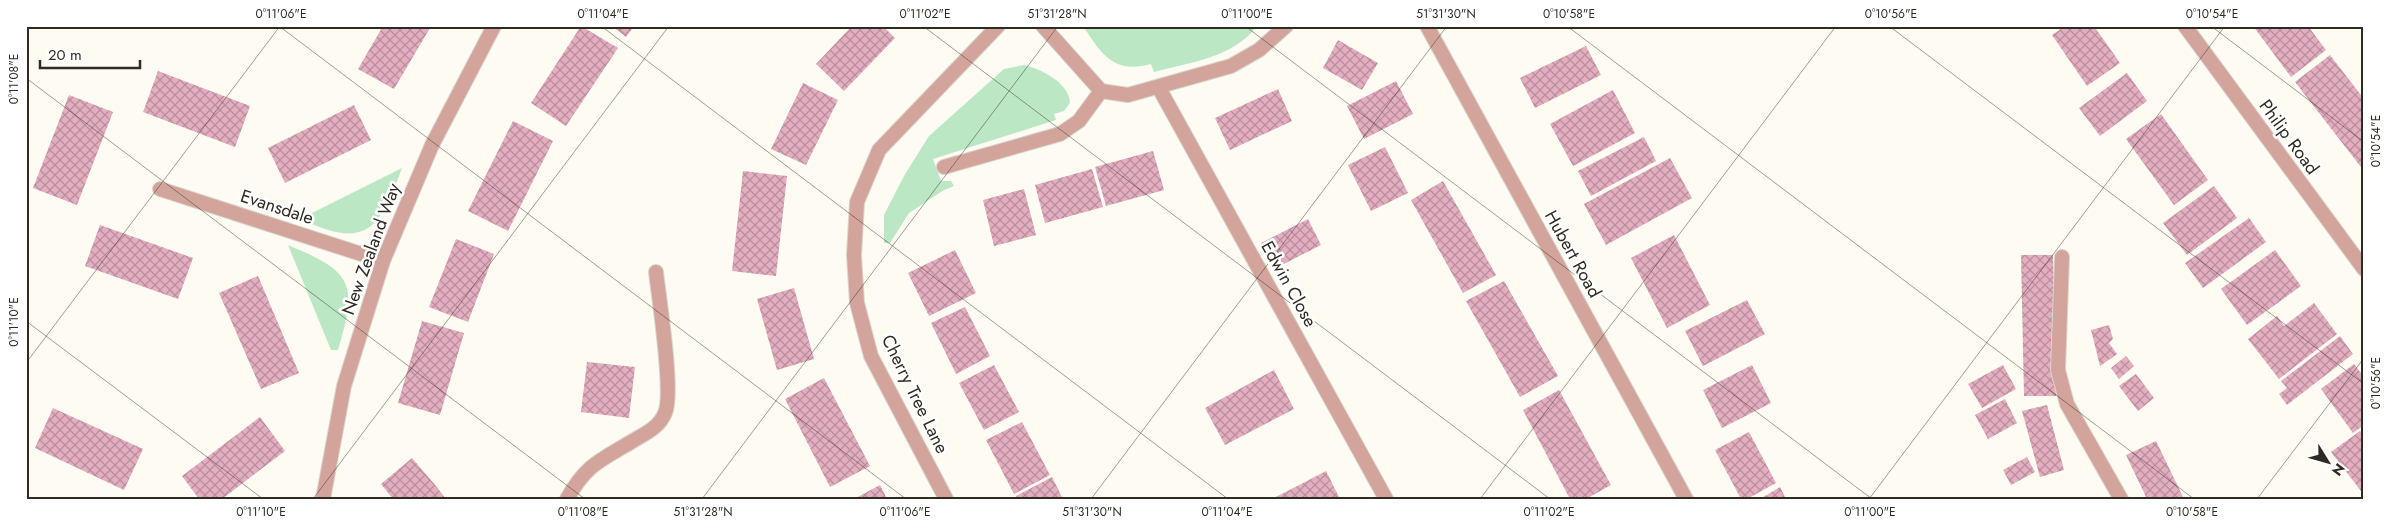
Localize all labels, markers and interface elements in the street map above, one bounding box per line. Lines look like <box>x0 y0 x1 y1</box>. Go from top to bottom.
text: 0°11'06"E <box>255 5 307 23</box>
text: 0°11'04"E <box>577 5 629 23</box>
text: 0°11'02"E <box>900 5 950 23</box>
text: 51°31'28"N <box>1027 5 1087 23</box>
text: 0°11'00"E <box>1221 5 1273 23</box>
text: 51°31'30"N <box>1416 5 1476 23</box>
text: 0°10'58"E <box>1543 5 1595 23</box>
text: 0°10'56"E <box>1865 5 1917 23</box>
text: 0°10'54"E <box>2186 5 2238 23</box>
scale bar <box>40 38 140 70</box>
text: 20 m <box>48 44 82 66</box>
text: 0°11'08"E <box>5 54 23 104</box>
street label: Philip Road <box>2253 94 2325 180</box>
text: 0°10'54"E <box>2367 115 2385 167</box>
street label: New Zealand Way <box>335 180 407 318</box>
street label: Evansdale <box>237 183 317 231</box>
street label: Hubert Road <box>1538 205 1608 303</box>
street label: Edwin Close <box>1255 236 1323 332</box>
text: 0°11'10"E <box>5 297 23 347</box>
street label: Cherry Tree Lane <box>875 330 955 458</box>
text: 0°10'56"E <box>2367 357 2385 409</box>
north arrow <box>2302 438 2352 488</box>
text: N <box>2327 459 2350 480</box>
text: 0°11'10"E <box>236 503 286 521</box>
text: 0°11'08"E <box>558 503 608 521</box>
text: 51°31'28"N <box>673 503 733 521</box>
text: 0°11'06"E <box>879 503 931 521</box>
text: 51°31'30"N <box>1062 503 1122 521</box>
text: 0°11'04"E <box>1201 503 1253 521</box>
text: 0°11'02"E <box>1524 503 1574 521</box>
text: 0°11'00"E <box>1844 503 1896 521</box>
text: 0°10'58"E <box>2166 503 2218 521</box>

